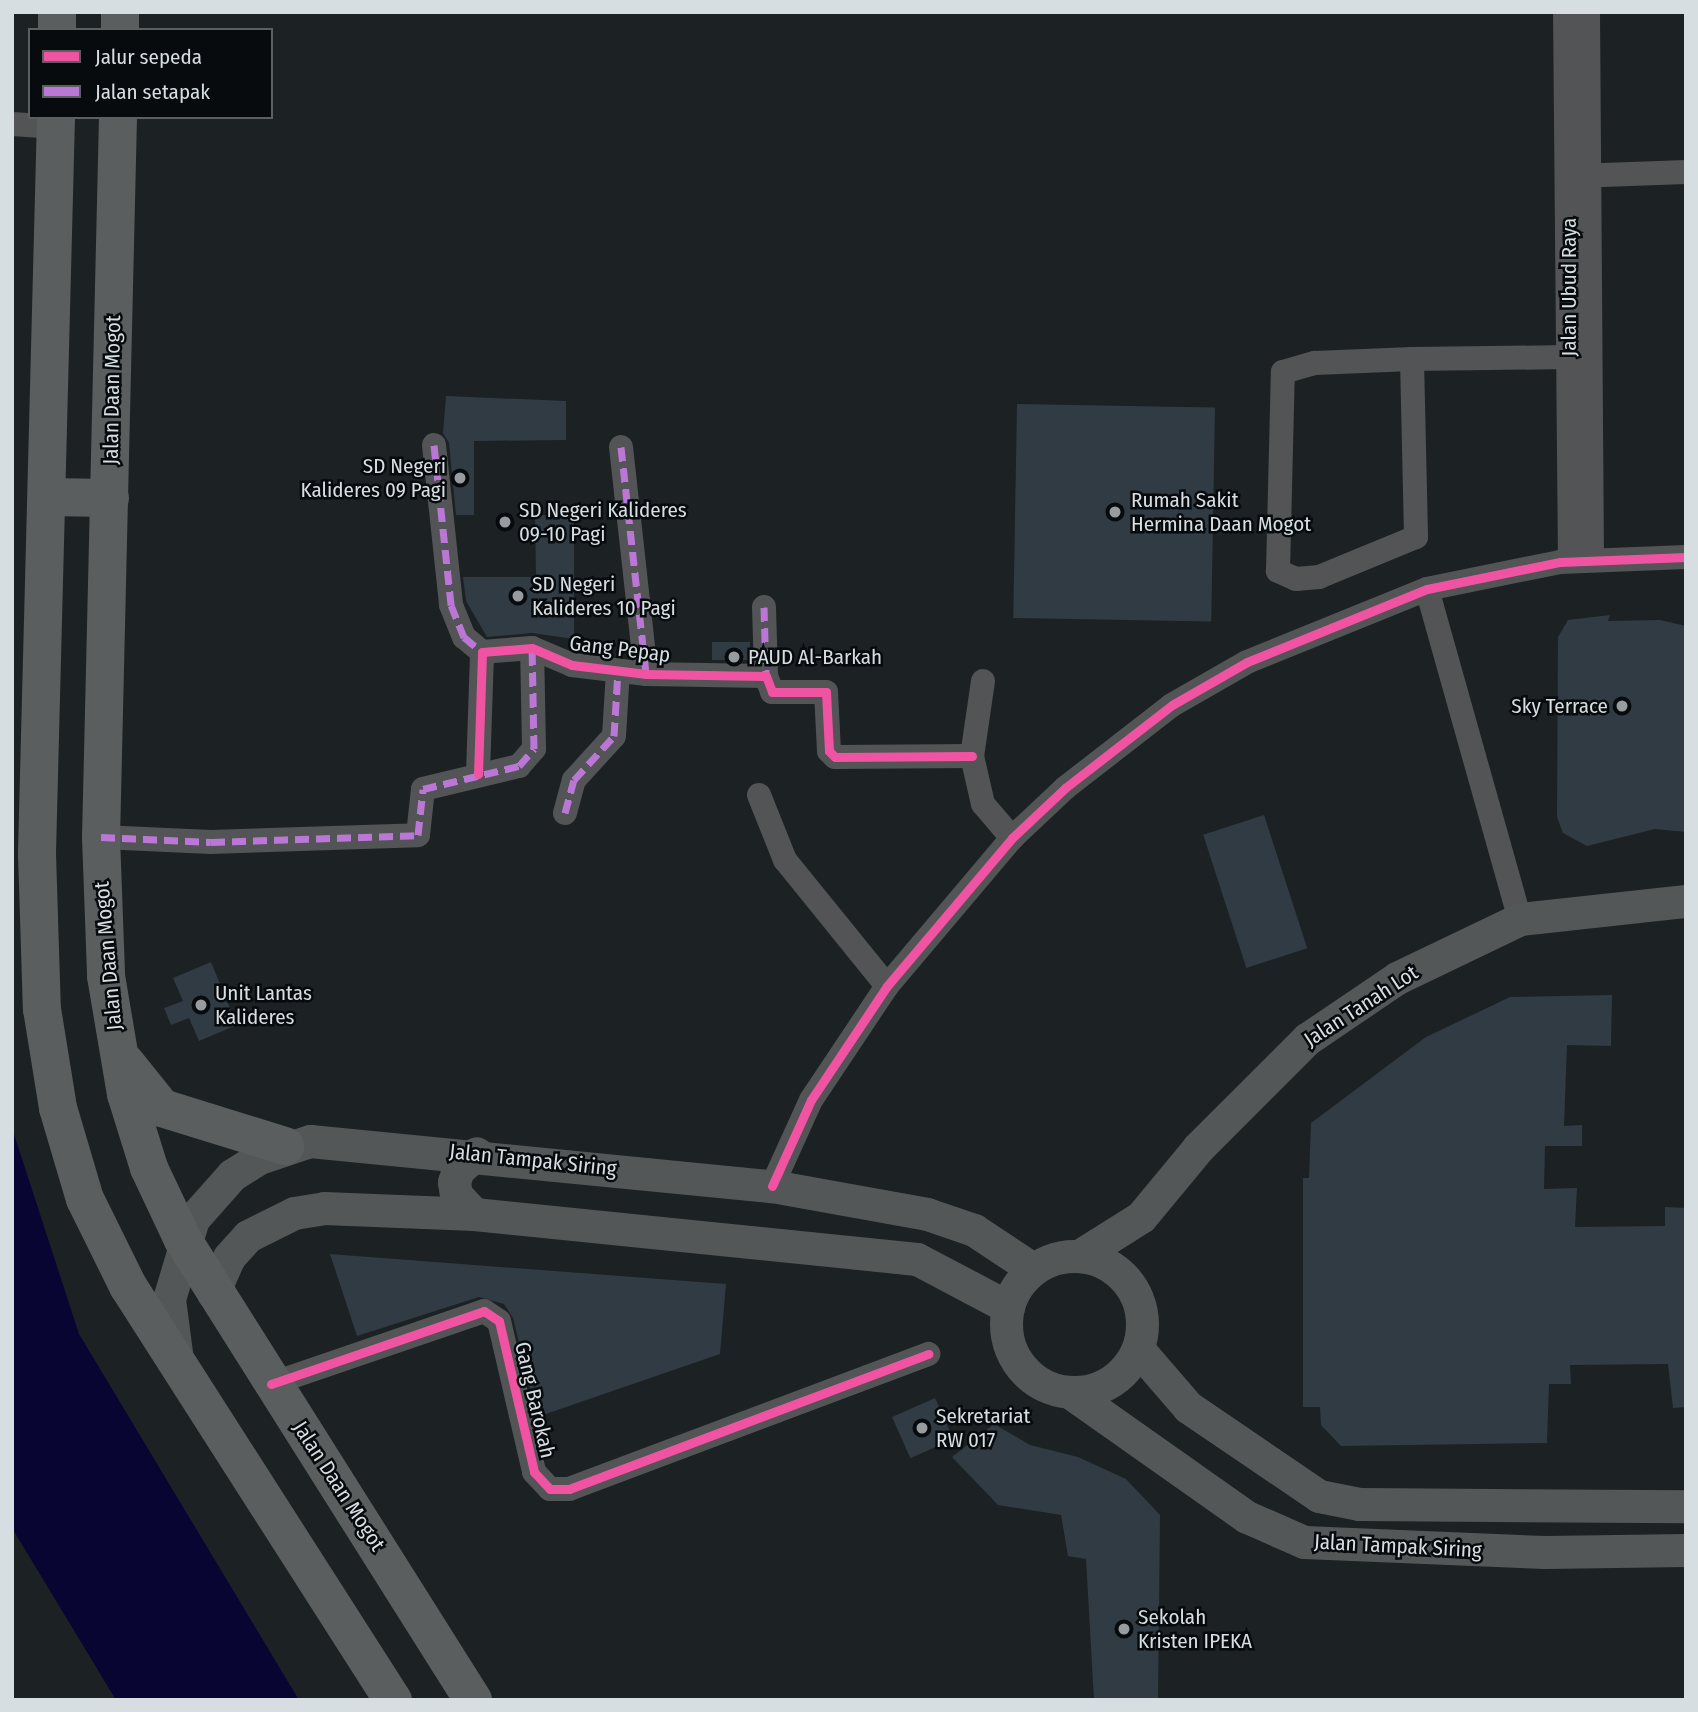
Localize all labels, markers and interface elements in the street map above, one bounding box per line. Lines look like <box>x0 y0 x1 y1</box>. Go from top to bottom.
legend <box>28 28 273 119</box>
text: Jalur sepeda <box>95 44 202 70</box>
text: Jalan setapak <box>95 79 210 105</box>
street label: Jalan Ubud Raya <box>1556 218 1582 356</box>
street label: Jalan Daan Mogot <box>98 315 126 465</box>
place label: SD Negeri Kalideres 09 Pagi <box>300 453 446 503</box>
marker: SD Negeri Kalideres 09 Pagi <box>452 470 468 486</box>
place label: Rumah Sakit Hermina Daan Mogot <box>1131 487 1311 537</box>
place label: SD Negeri Kalideres 09-10 Pagi <box>519 497 687 547</box>
marker: Rumah Sakit Hermina Daan Mogot <box>1105 502 1125 522</box>
marker: SD Negeri Kalideres 09-10 Pagi <box>497 514 513 530</box>
place label: SD Negeri Kalideres 10 Pagi <box>532 571 676 621</box>
marker: SD Negeri Kalideres 10 Pagi <box>510 588 526 604</box>
street label: Gang Pepap <box>568 630 672 668</box>
place label: PAUD Al-Barkah <box>748 644 882 670</box>
marker: PAUD Al-Barkah <box>726 649 742 665</box>
place label: Sky Terrace <box>1511 693 1608 719</box>
marker: Sky Terrace <box>1614 698 1630 714</box>
street label: Jalan Daan Mogot <box>89 880 127 1032</box>
street label: Jalan Tanah Lot <box>1299 960 1423 1052</box>
place label: Unit Lantas Kalideres <box>215 980 312 1030</box>
marker: Unit Lantas Kalideres <box>193 997 209 1013</box>
street label: Jalan Tampak Siring <box>448 1139 618 1181</box>
street label: Gang Barokah <box>509 1339 561 1461</box>
place label: Sekretariat RW 017 <box>936 1403 1030 1453</box>
street label: Jalan Daan Mogot <box>288 1416 390 1556</box>
marker: Sekretariat RW 017 <box>914 1420 930 1436</box>
street label: Jalan Tampak Siring <box>1313 1529 1483 1563</box>
place label: Sekolah Kristen IPEKA <box>1138 1604 1252 1654</box>
marker: Sekolah Kristen IPEKA <box>1116 1621 1132 1637</box>

